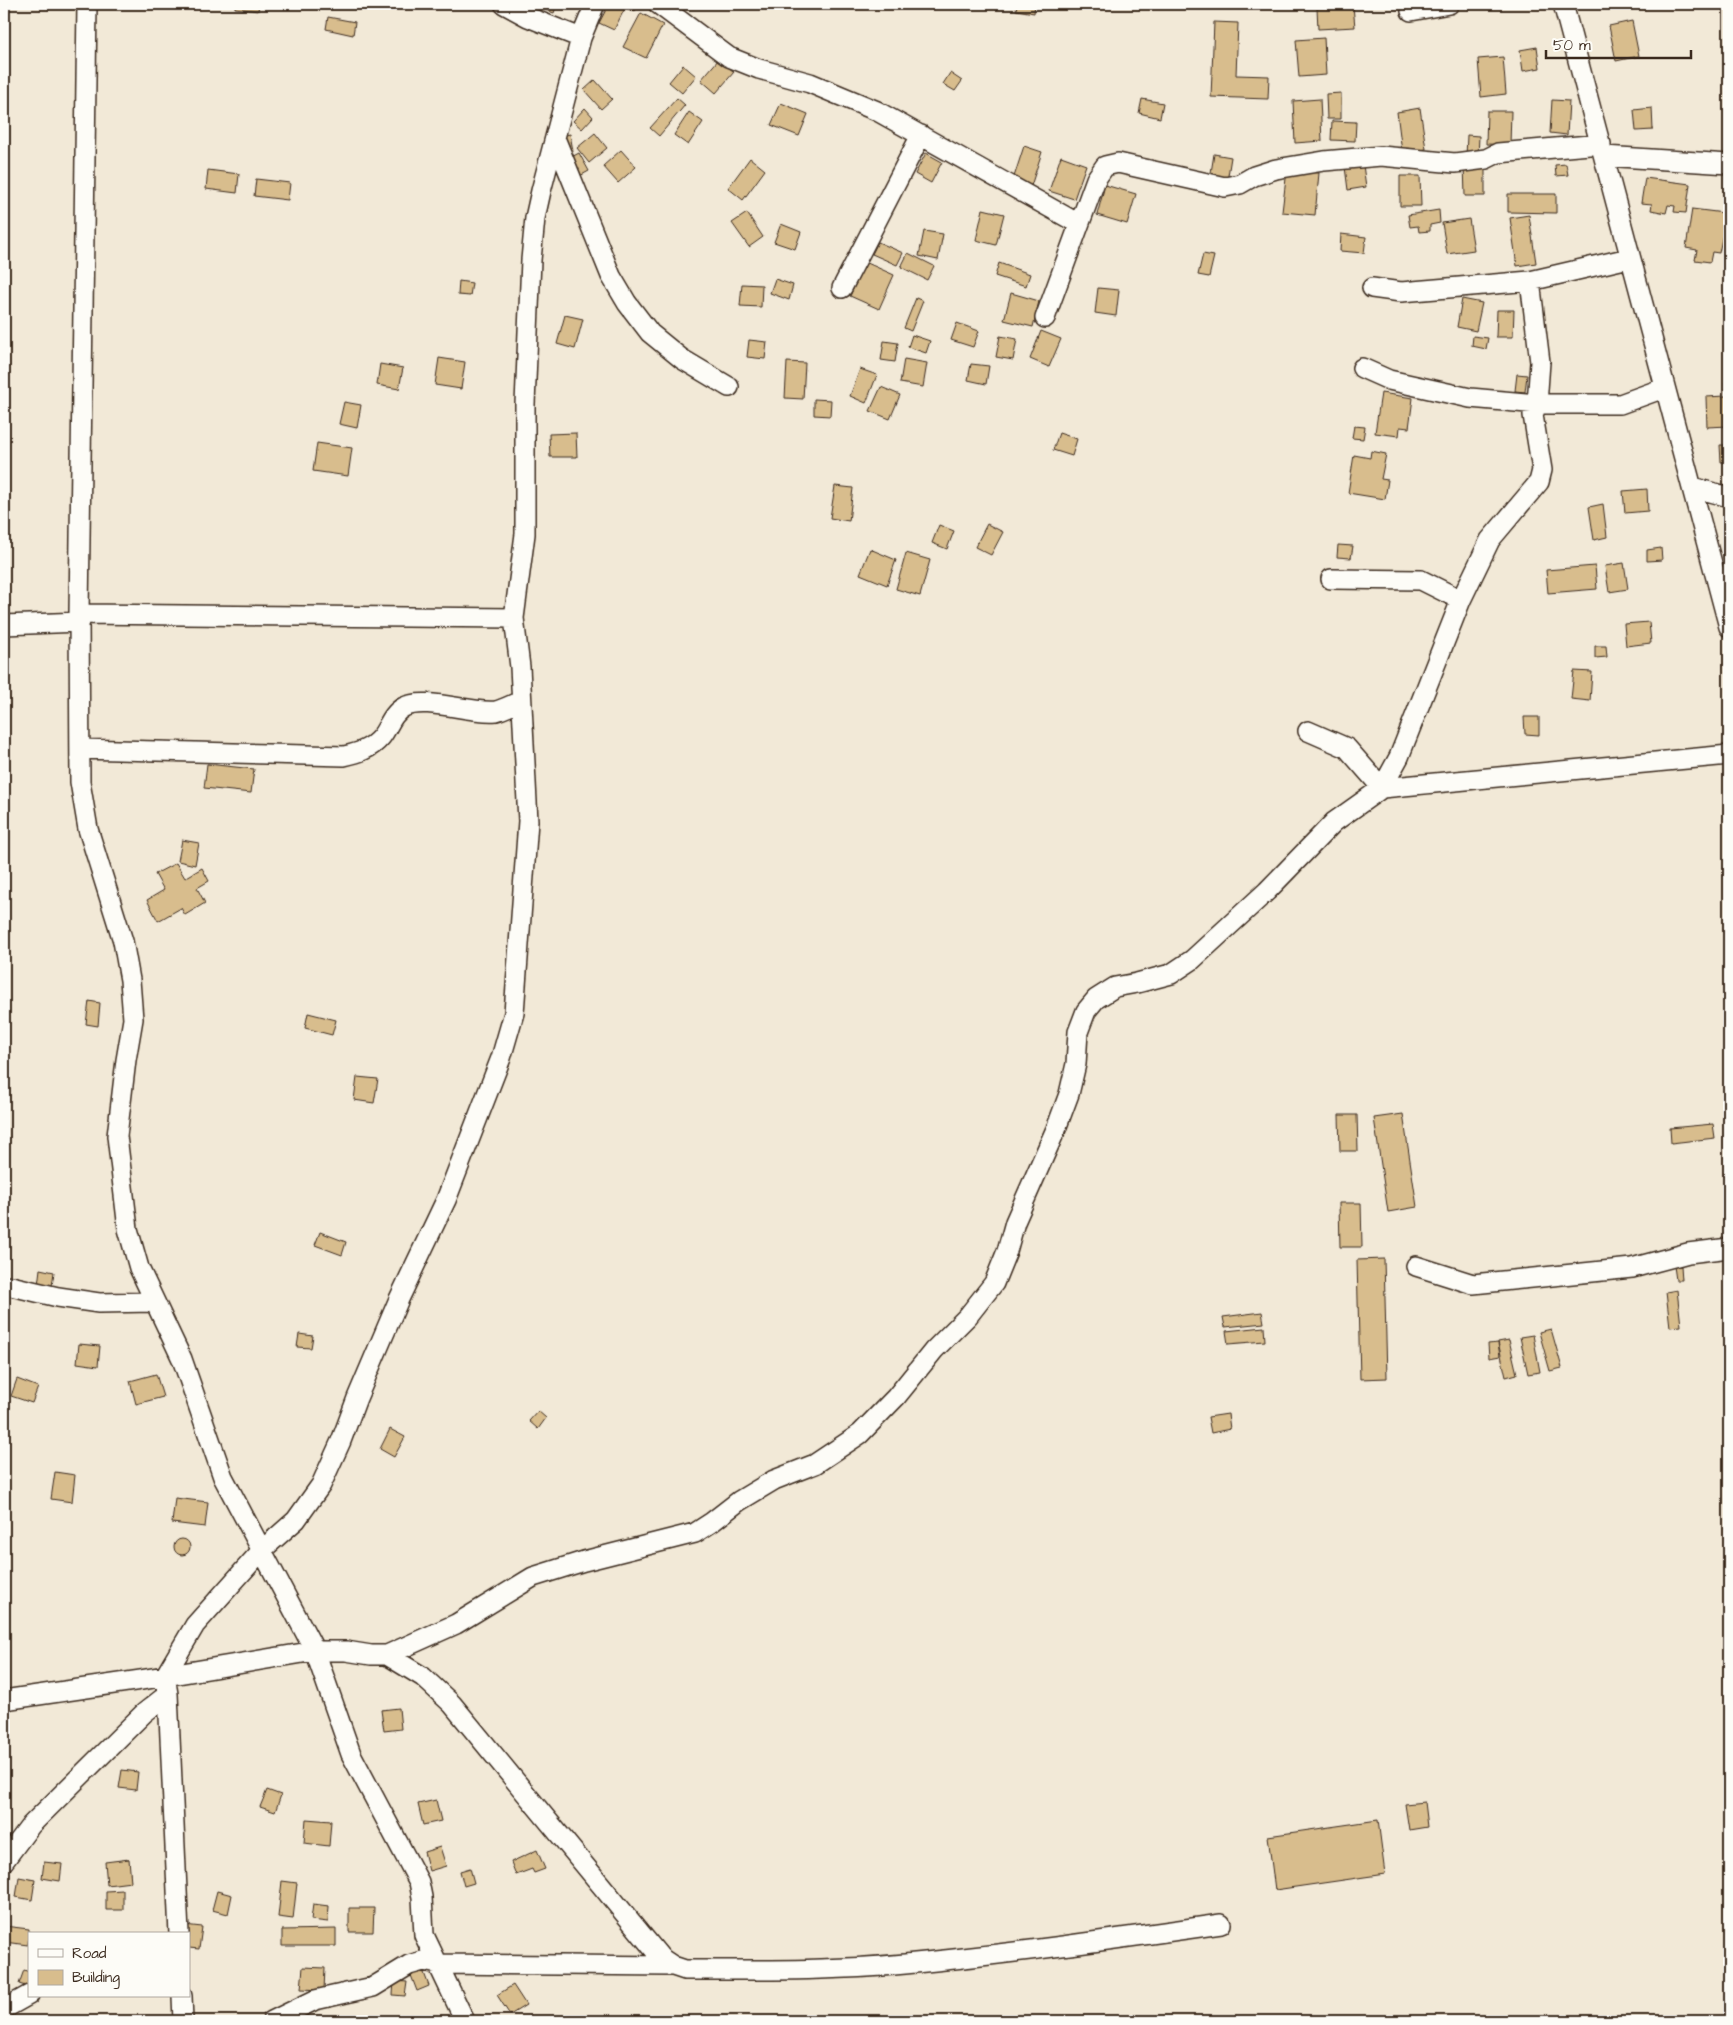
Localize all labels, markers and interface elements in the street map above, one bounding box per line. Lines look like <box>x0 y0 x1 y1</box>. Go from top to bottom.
scale bar <box>1546 28 1690 60</box>
text: 50 m <box>1553 35 1591 56</box>
legend <box>28 1932 190 1998</box>
text: Road <box>72 1943 107 1964</box>
text: Building <box>72 1967 120 1989</box>

